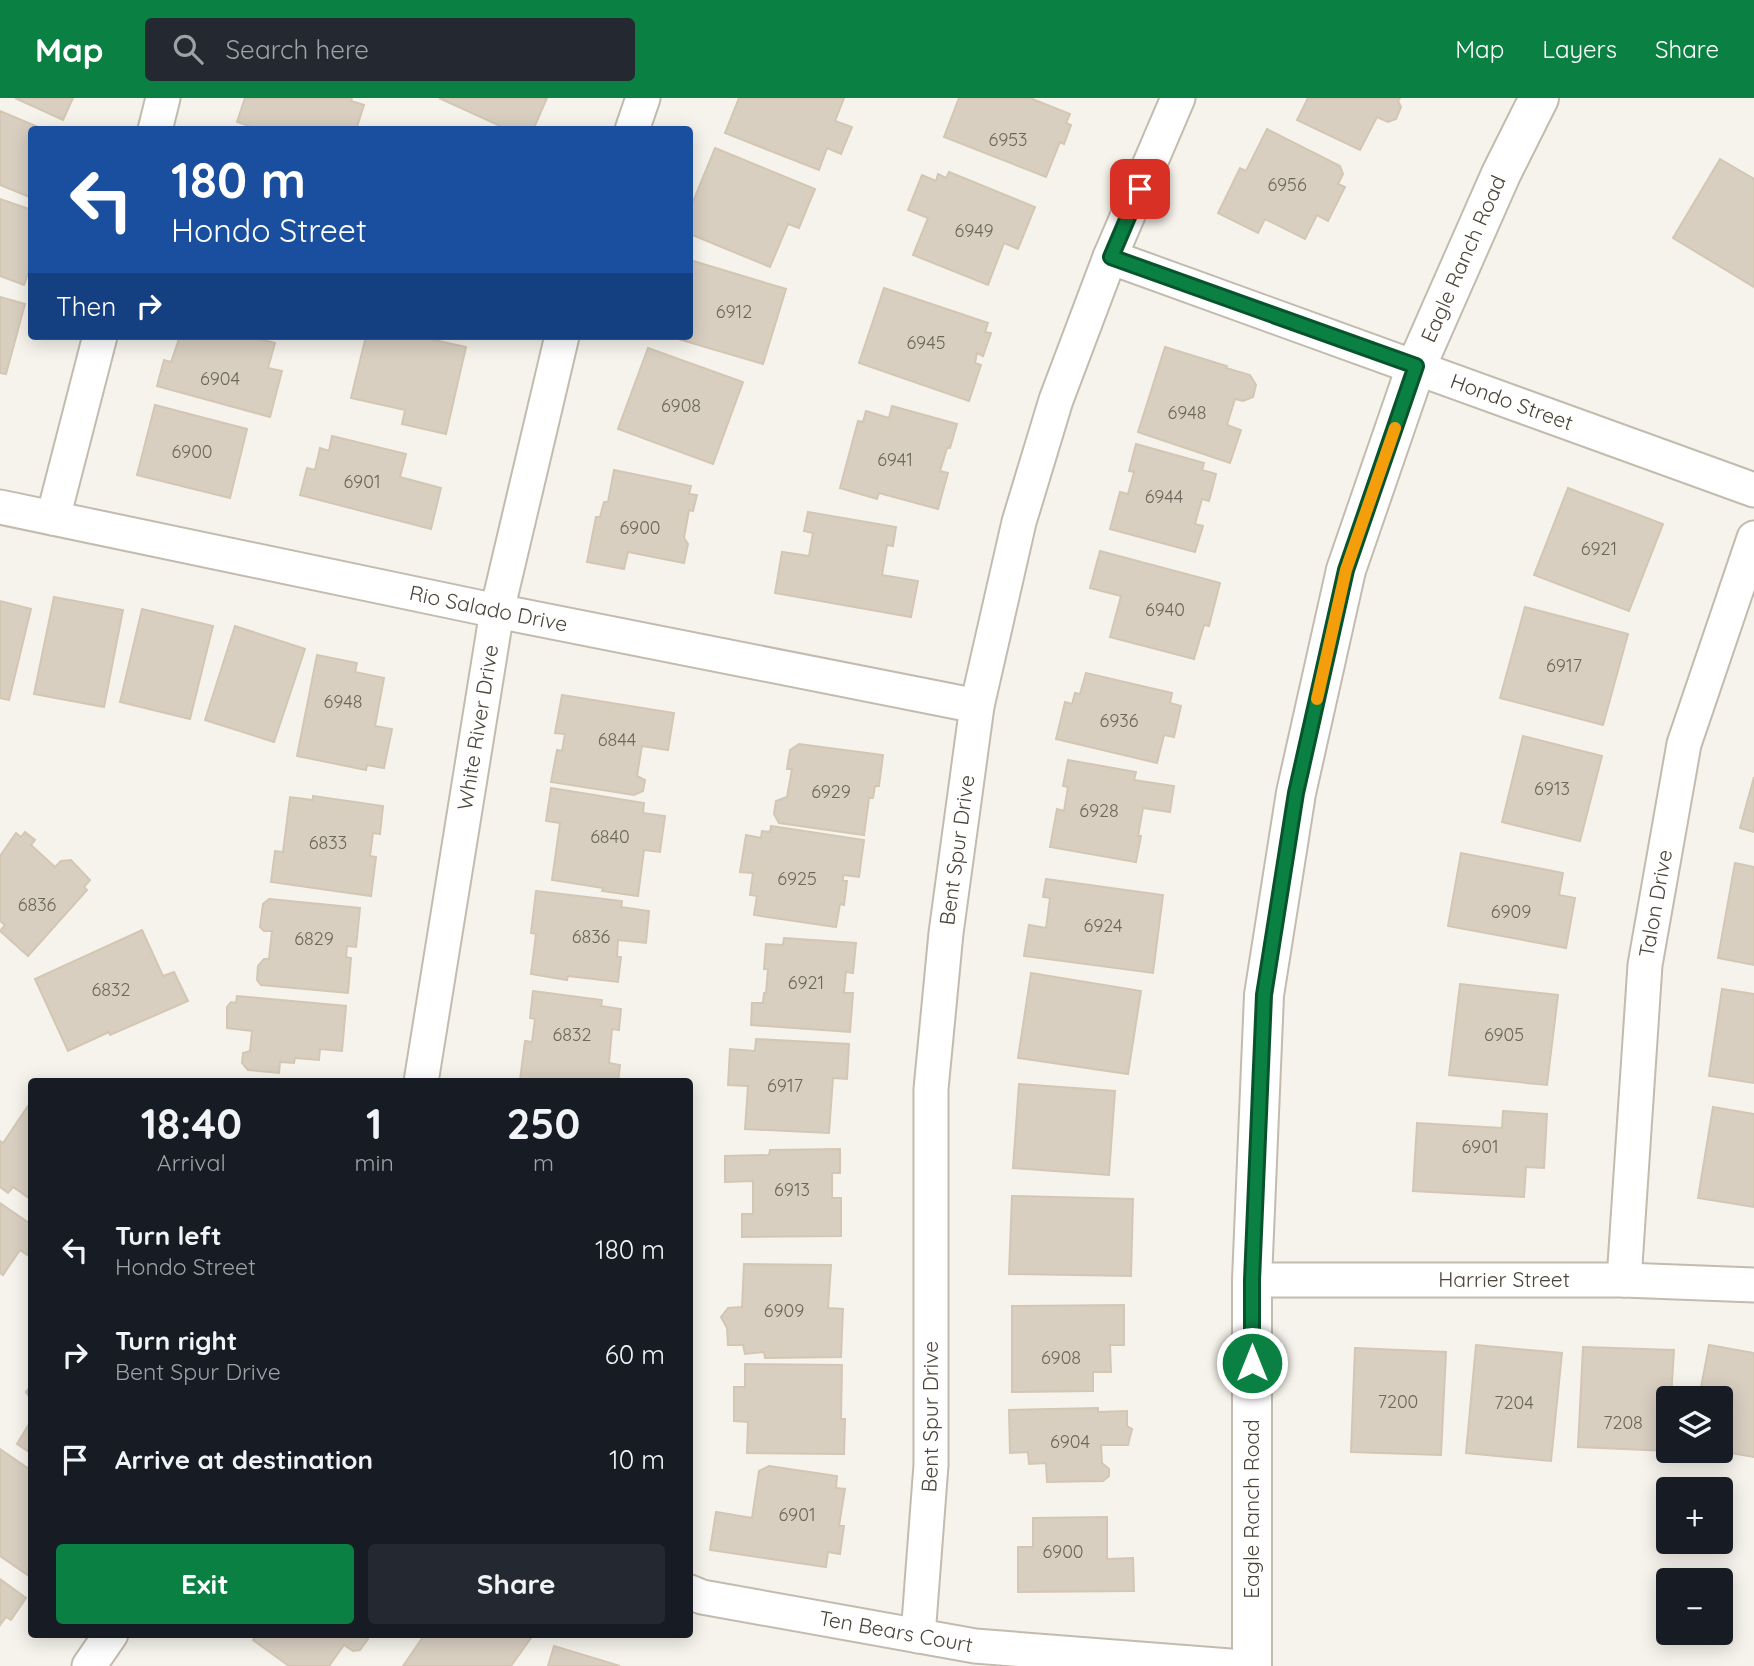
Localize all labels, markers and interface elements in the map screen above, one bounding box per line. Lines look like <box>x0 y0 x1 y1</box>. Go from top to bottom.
search box <box>145 18 635 81</box>
text: Map <box>35 29 103 70</box>
icon: search <box>169 30 207 68</box>
text: Search here <box>225 33 369 66</box>
text: Map <box>1455 34 1504 64</box>
text: Layers <box>1542 34 1617 64</box>
text: Share <box>1655 34 1719 64</box>
house number: 6953 <box>989 128 1027 151</box>
text: 180 m <box>171 149 306 210</box>
icon: left <box>56 154 147 245</box>
pin <box>1110 159 1170 219</box>
icon: arrive <box>1121 170 1159 208</box>
street label: Eagle Ranch Road <box>1415 171 1511 346</box>
house number: 6956 <box>1267 173 1307 196</box>
text: Hondo Street <box>171 210 367 250</box>
house number: 6949 <box>955 219 993 242</box>
icon: right <box>130 287 168 325</box>
text: Then <box>56 290 116 323</box>
house number: 6912 <box>716 300 752 323</box>
house number: 6945 <box>906 331 946 354</box>
house number: 6904 <box>200 367 240 390</box>
street label: Hondo Street <box>1447 367 1577 435</box>
house number: 6908 <box>661 394 701 417</box>
house number: 6948 <box>1168 401 1206 424</box>
house number: 6900 <box>171 440 213 463</box>
house number: 6941 <box>877 448 913 471</box>
house number: 6901 <box>343 470 381 493</box>
house number: 6944 <box>1145 485 1183 508</box>
house number: 6900 <box>619 516 661 539</box>
house number: 6921 <box>1581 537 1617 560</box>
street label: Rio Salado Drive <box>407 579 570 637</box>
house number: 6940 <box>1145 598 1185 621</box>
street label: White River Drive <box>451 643 503 812</box>
house number: 6917 <box>1546 654 1582 677</box>
house number: 6948 <box>324 690 362 713</box>
house number: 6936 <box>1100 709 1139 732</box>
house number: 6844 <box>598 728 636 751</box>
street label: Bent Spur Drive <box>933 773 979 927</box>
house number: 6913 <box>1534 777 1570 800</box>
house number: 6929 <box>811 780 851 803</box>
house number: 6928 <box>1079 799 1119 822</box>
house number: 6840 <box>590 825 630 848</box>
house number: 6833 <box>309 831 347 854</box>
street label: Talon Drive <box>1633 847 1677 959</box>
house number: 6925 <box>777 867 817 890</box>
house number: 6836 <box>18 893 57 916</box>
house number: 6909 <box>1491 900 1531 923</box>
house number: 6924 <box>1084 914 1122 937</box>
house number: 6836 <box>572 925 611 948</box>
house number: 6829 <box>294 927 334 950</box>
house number: 6921 <box>788 971 824 994</box>
house number: 6832 <box>92 978 130 1001</box>
house number: 6832 <box>553 1023 591 1046</box>
house number: 6905 <box>1484 1023 1524 1046</box>
house number: 6917 <box>767 1074 803 1097</box>
text: 18:40 <box>141 1097 242 1150</box>
text: 1 <box>366 1097 382 1150</box>
text: 250 <box>506 1097 580 1150</box>
house number: 6901 <box>1461 1135 1499 1158</box>
text: Arrival <box>157 1148 226 1177</box>
text: min <box>355 1148 394 1177</box>
text: m <box>533 1148 554 1177</box>
house number: 6913 <box>774 1178 810 1201</box>
text: Turn left <box>115 1219 222 1252</box>
icon: left <box>56 1231 94 1269</box>
text: 180 m <box>595 1233 665 1266</box>
text: Hondo Street <box>115 1252 256 1281</box>
street label: Harrier Street <box>1438 1266 1570 1292</box>
house number: 6909 <box>764 1299 804 1322</box>
text: Turn right <box>115 1324 237 1357</box>
position arrow <box>1215 1326 1289 1400</box>
icon: right <box>56 1336 94 1374</box>
text: 60 m <box>605 1338 665 1371</box>
street label: Bent Spur Drive <box>915 1341 943 1493</box>
house number: 6908 <box>1041 1346 1081 1369</box>
text: Bent Spur Drive <box>115 1357 281 1386</box>
map controls <box>1656 1386 1733 1645</box>
button: layers <box>1656 1386 1733 1463</box>
house number: 7200 <box>1378 1390 1418 1413</box>
house number: 7204 <box>1494 1391 1534 1414</box>
house number: 7208 <box>1603 1411 1643 1434</box>
street label: Eagle Ranch Road <box>1238 1419 1264 1599</box>
house number: 6904 <box>1050 1430 1090 1453</box>
icon: arrive <box>56 1441 94 1479</box>
text: Arrive at destination <box>115 1443 373 1476</box>
text: 10 m <box>609 1443 665 1476</box>
button: + <box>1656 1477 1733 1554</box>
house number: 6901 <box>778 1503 816 1526</box>
house number: 6900 <box>1042 1540 1084 1563</box>
button: Exit <box>56 1544 354 1624</box>
button: Share <box>368 1544 665 1624</box>
button: − <box>1656 1568 1733 1645</box>
street label: Ten Bears Court <box>817 1604 975 1657</box>

